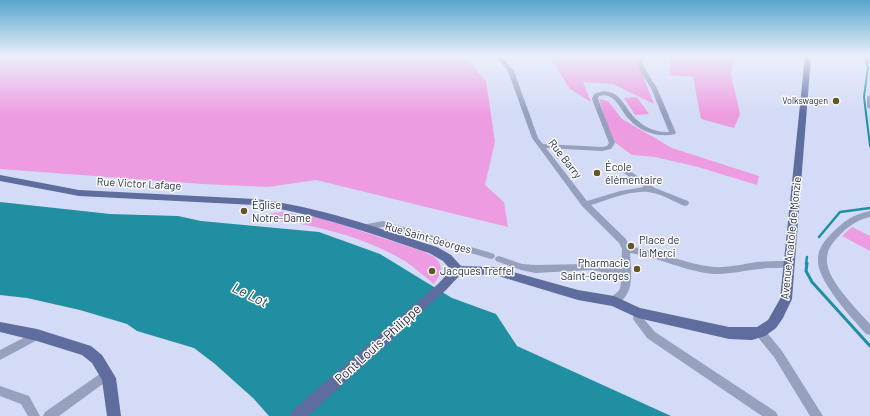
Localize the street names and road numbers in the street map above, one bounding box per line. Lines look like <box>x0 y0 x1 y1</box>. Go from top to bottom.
street label: Rue Barry <box>545 137 585 181</box>
street label: Rue Victor Lafage <box>96 175 182 193</box>
street label: Avenue Anatole de Monzie <box>778 176 804 300</box>
street label: Rue Saint-Georges <box>383 219 473 257</box>
street label: Pont Louis-Philippe <box>332 301 424 387</box>

